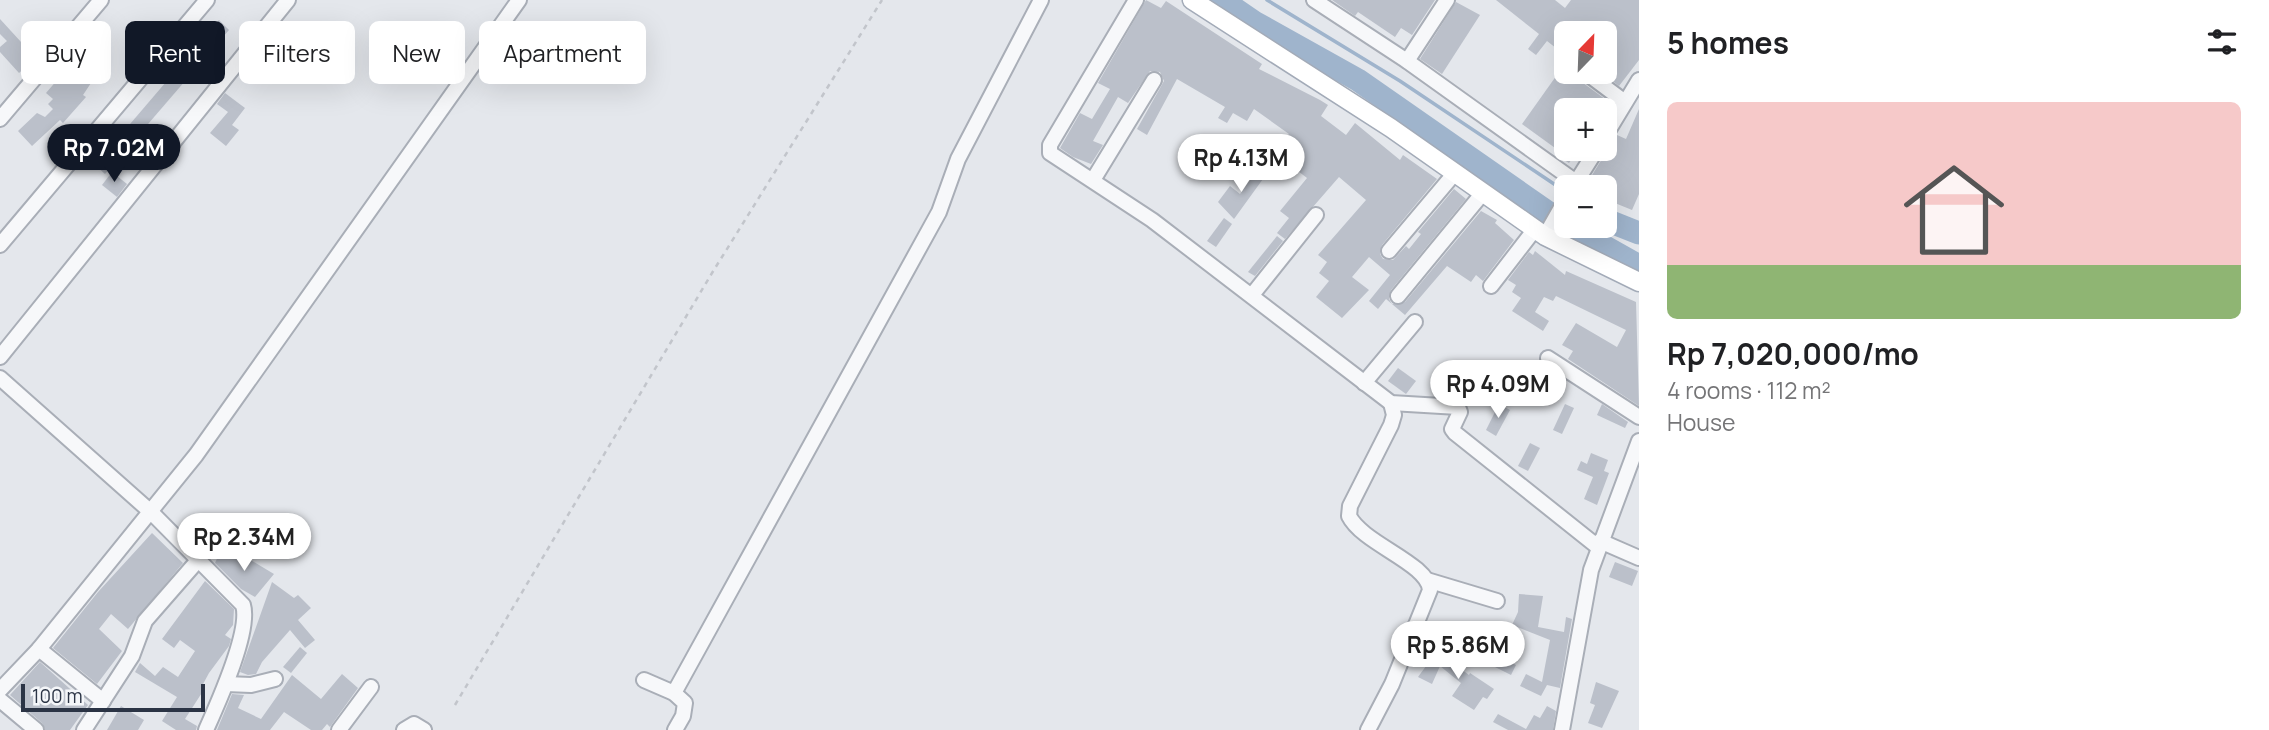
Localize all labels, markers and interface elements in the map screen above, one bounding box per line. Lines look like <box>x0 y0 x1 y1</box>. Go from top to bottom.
chip: Buy <box>21 21 111 84</box>
chip: Rent <box>125 21 225 84</box>
chip: Filters <box>239 21 355 84</box>
chip: New <box>369 21 465 84</box>
chip: Apartment <box>479 21 646 84</box>
north arrow <box>1554 21 1617 84</box>
map controls <box>1554 21 1617 238</box>
text: 5 homes <box>1667 22 1789 63</box>
icon: filters <box>2203 23 2241 61</box>
button: + <box>1554 98 1617 161</box>
pin: Rp 7.02M <box>42 124 186 184</box>
text: Rp 7.02M <box>63 131 165 163</box>
pin: Rp 4.13M <box>1169 134 1313 194</box>
text: Rp 4.13M <box>1194 141 1288 173</box>
icon: home <box>1891 147 2017 273</box>
button: − <box>1554 175 1617 238</box>
text: Rp 7,020,000/mo <box>1667 333 1919 374</box>
pin: Rp 4.09M <box>1426 360 1570 420</box>
text: Rp 4.09M <box>1446 367 1550 399</box>
text: 4 rooms · 112 m² <box>1667 374 1831 406</box>
text: House <box>1667 406 1736 438</box>
pin: Rp 2.34M <box>172 514 316 573</box>
text: Rp 2.34M <box>193 520 295 552</box>
pin: Rp 5.86M <box>1386 622 1530 681</box>
text: Rp 5.86M <box>1407 628 1509 660</box>
scale bar <box>21 681 205 713</box>
text: 100 m <box>32 683 83 709</box>

